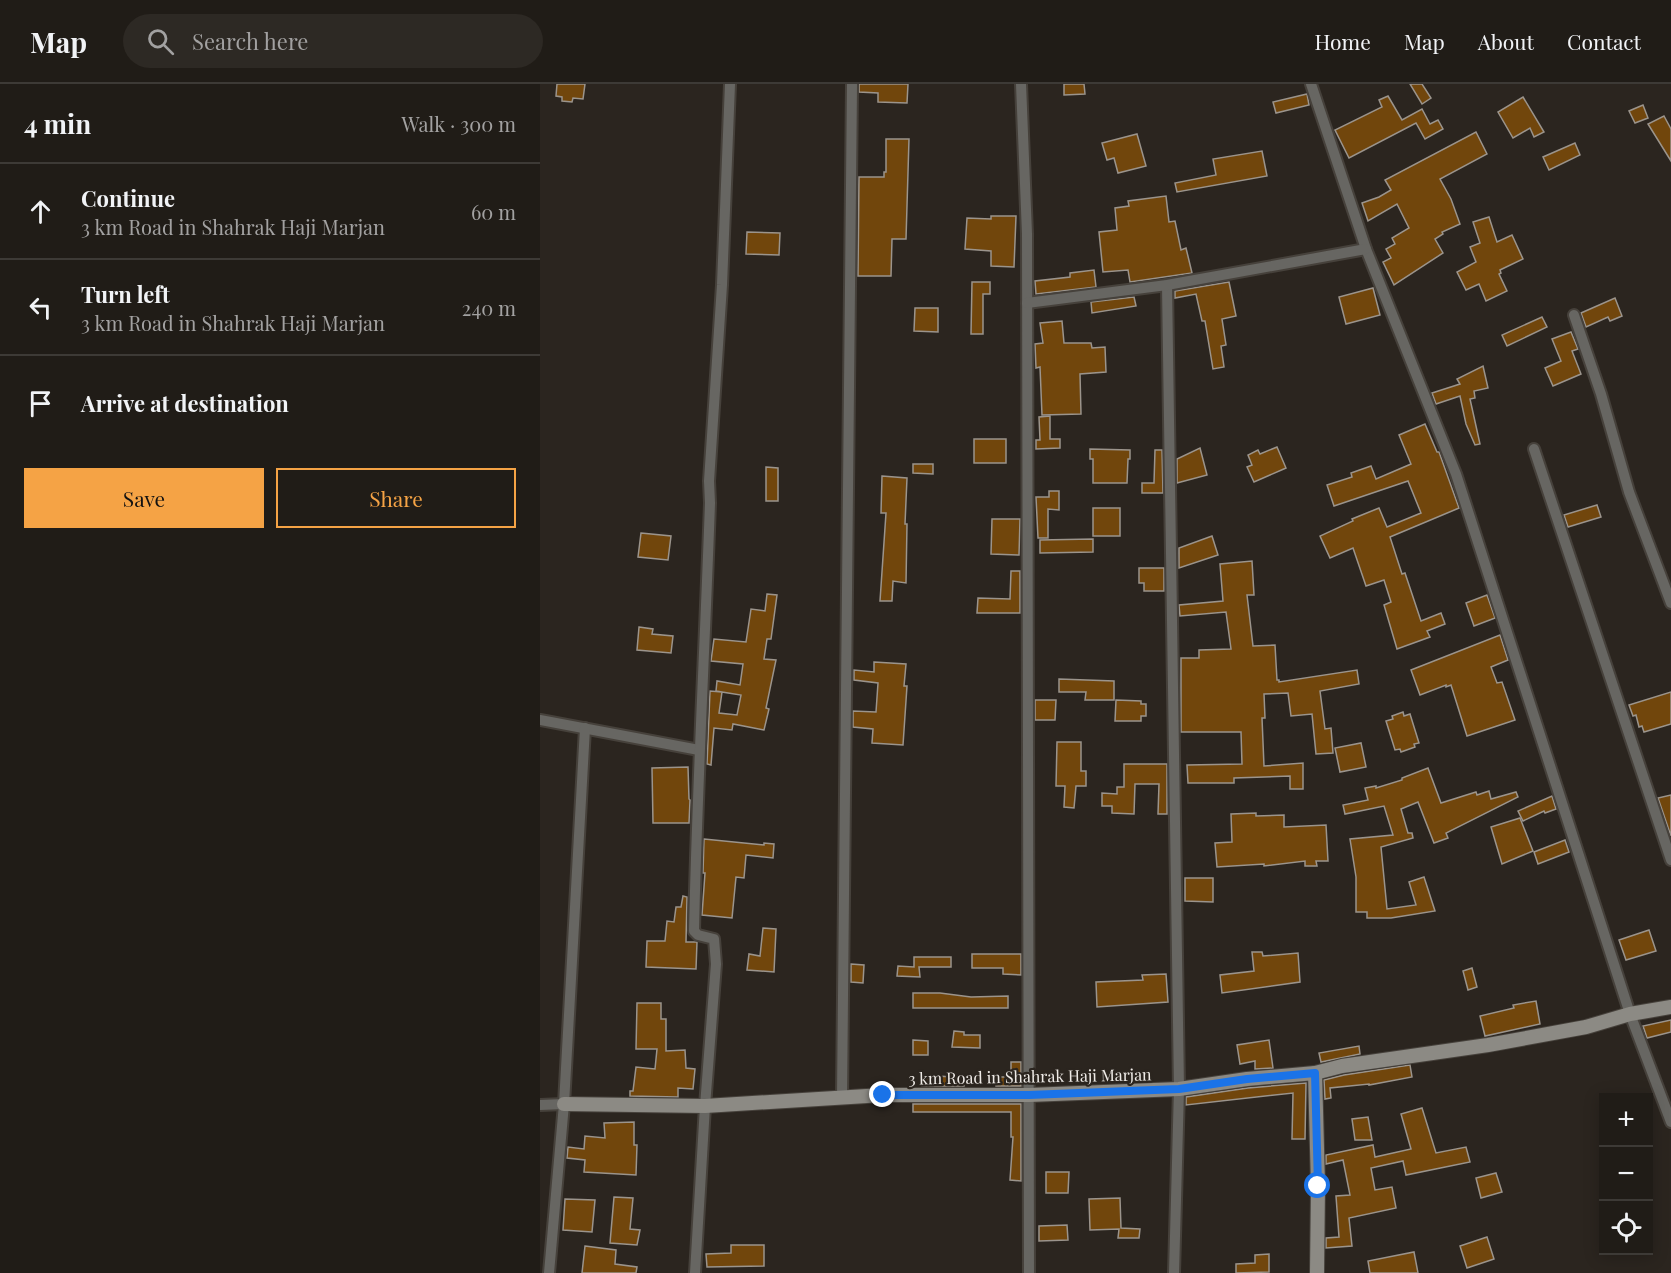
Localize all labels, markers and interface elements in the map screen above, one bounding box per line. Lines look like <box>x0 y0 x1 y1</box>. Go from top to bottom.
search box <box>123 14 543 68</box>
text: Map <box>30 23 87 60</box>
icon: search <box>144 25 177 58</box>
text: Search here <box>192 26 308 56</box>
text: Home <box>1315 27 1371 55</box>
text: Map <box>1404 27 1445 55</box>
text: About <box>1478 27 1534 55</box>
text: Contact <box>1567 27 1641 55</box>
text: 4 min <box>24 106 91 141</box>
text: Walk · 300 m <box>401 110 516 137</box>
text: Continue <box>81 183 175 213</box>
icon: ahead <box>24 195 57 228</box>
text: 60 m <box>471 198 516 225</box>
text: 3 km Road in Shahrak Haji Marjan <box>81 213 385 240</box>
text: Turn left <box>81 279 170 309</box>
icon: left <box>24 291 57 324</box>
text: 240 m <box>462 294 516 321</box>
text: 3 km Road in Shahrak Haji Marjan <box>81 309 385 336</box>
icon: arrive <box>24 387 57 420</box>
text: Arrive at destination <box>81 388 289 418</box>
button: Save <box>24 468 264 528</box>
button: Share <box>276 468 516 528</box>
street label: 3 km Road in Shahrak Haji Marjan <box>908 1063 1152 1089</box>
route end <box>869 1081 895 1107</box>
map controls <box>1599 1093 1653 1255</box>
button: + <box>1599 1093 1653 1147</box>
button: − <box>1599 1147 1653 1201</box>
route start <box>1304 1172 1330 1198</box>
button: locate <box>1599 1201 1653 1255</box>

